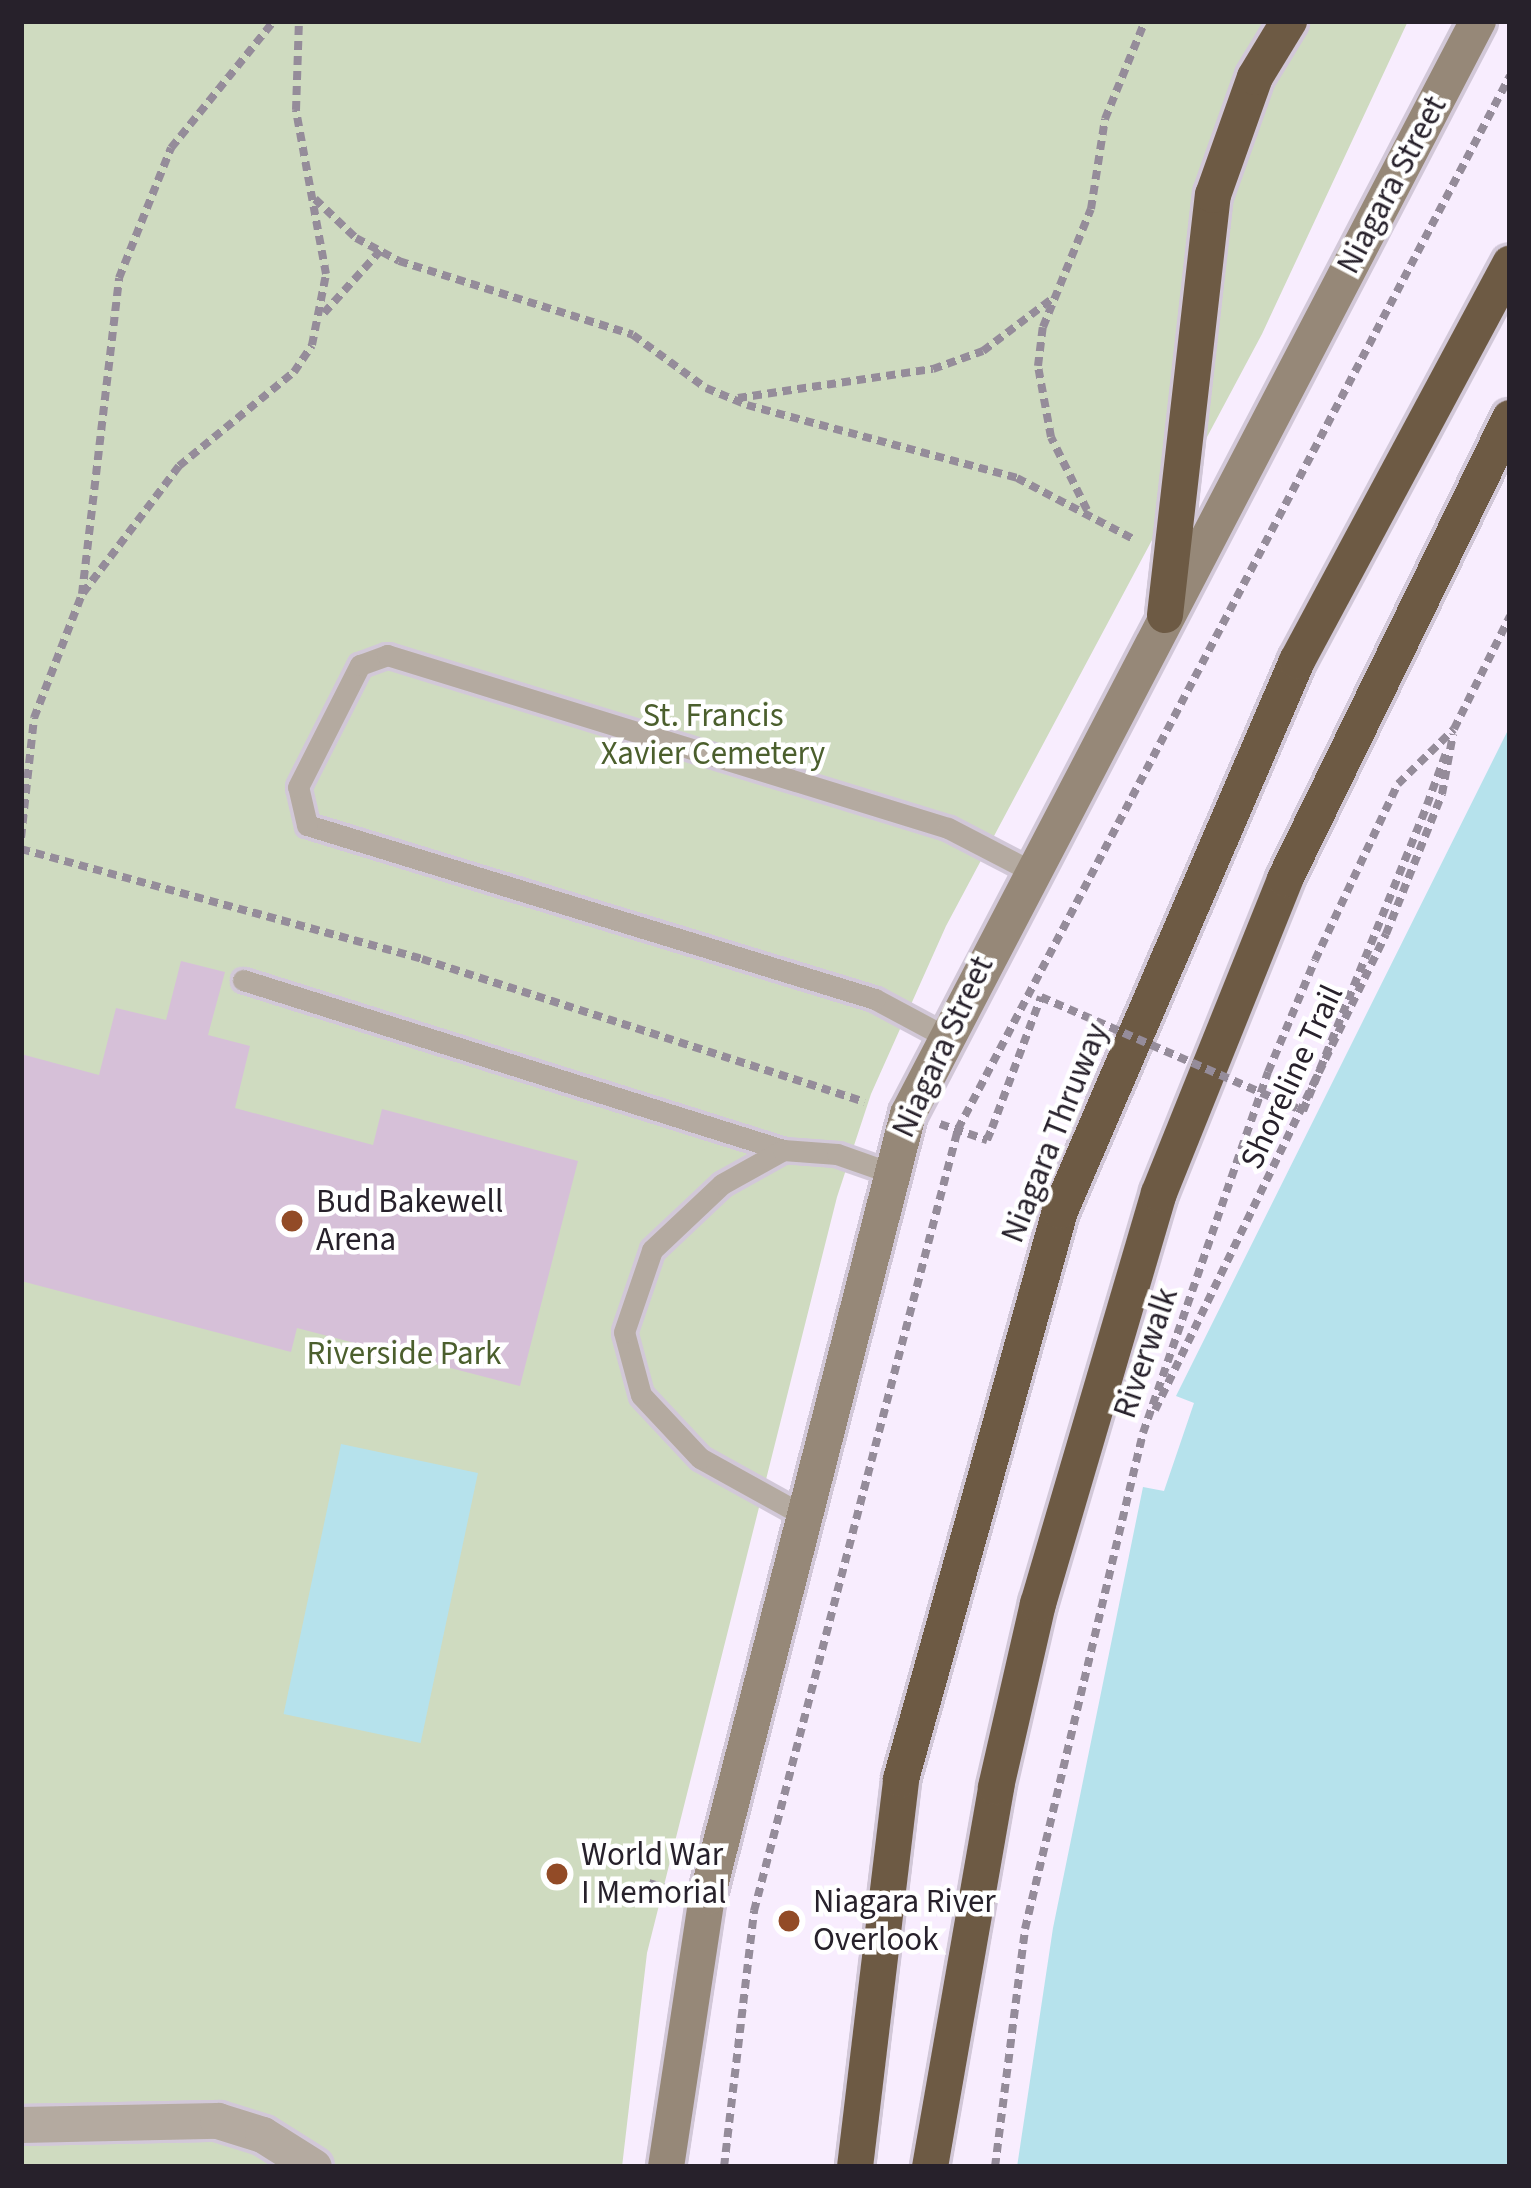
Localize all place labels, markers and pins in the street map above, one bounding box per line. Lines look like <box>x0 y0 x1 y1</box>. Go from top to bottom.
place label: Bud Bakewell Arena <box>316 1182 503 1260</box>
marker: Bud Bakewell Arena <box>279 1208 305 1234</box>
place label: World War I Memorial <box>581 1835 726 1913</box>
marker: World War I Memorial <box>544 1861 570 1887</box>
place label: Niagara River Overlook <box>813 1882 996 1960</box>
marker: Niagara River Overlook <box>776 1908 802 1934</box>

